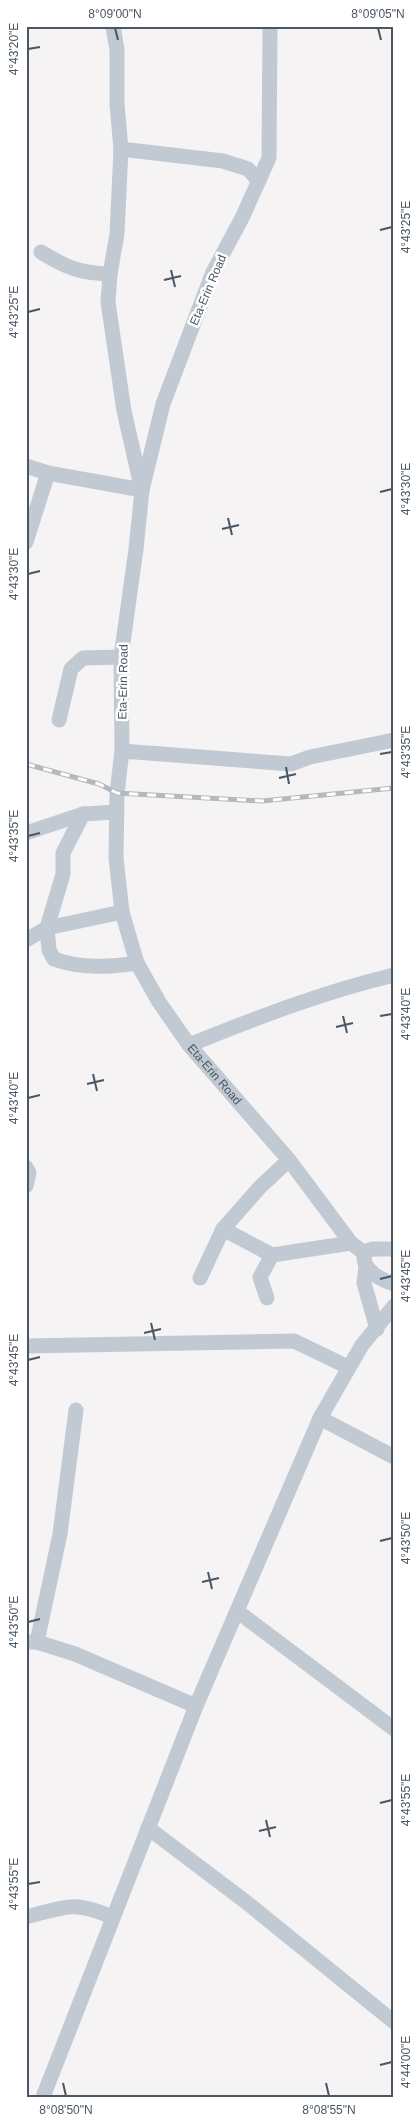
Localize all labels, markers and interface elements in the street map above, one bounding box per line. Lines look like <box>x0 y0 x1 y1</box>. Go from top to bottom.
text: 8°09'00"N <box>88 7 142 21</box>
text: 8°09'05"N <box>351 7 405 21</box>
text: 4°43'20"E <box>7 23 21 75</box>
text: 4°43'25"E <box>399 201 413 253</box>
street label: Eta-Erin Road <box>187 253 229 327</box>
text: 4°43'25"E <box>7 286 21 338</box>
text: 4°43'30"E <box>399 463 413 515</box>
text: 4°43'30"E <box>7 548 21 600</box>
street label: Eta-Erin Road <box>115 644 131 720</box>
text: 4°43'35"E <box>399 726 413 778</box>
text: 4°43'35"E <box>7 810 21 862</box>
text: 4°43'40"E <box>399 988 413 1040</box>
street label: Eta-Erin Road <box>184 1041 245 1107</box>
text: 4°43'40"E <box>7 1072 21 1124</box>
text: 4°43'45"E <box>399 1250 413 1302</box>
text: 4°43'45"E <box>7 1334 21 1386</box>
text: 4°43'50"E <box>399 1512 413 1564</box>
text: 4°43'50"E <box>7 1596 21 1648</box>
text: 4°43'55"E <box>399 1774 413 1826</box>
text: 4°43'55"E <box>7 1858 21 1910</box>
text: 4°44'00"E <box>399 2036 413 2088</box>
text: 8°08'50"N <box>39 2103 93 2117</box>
text: 8°08'55"N <box>302 2103 356 2117</box>

